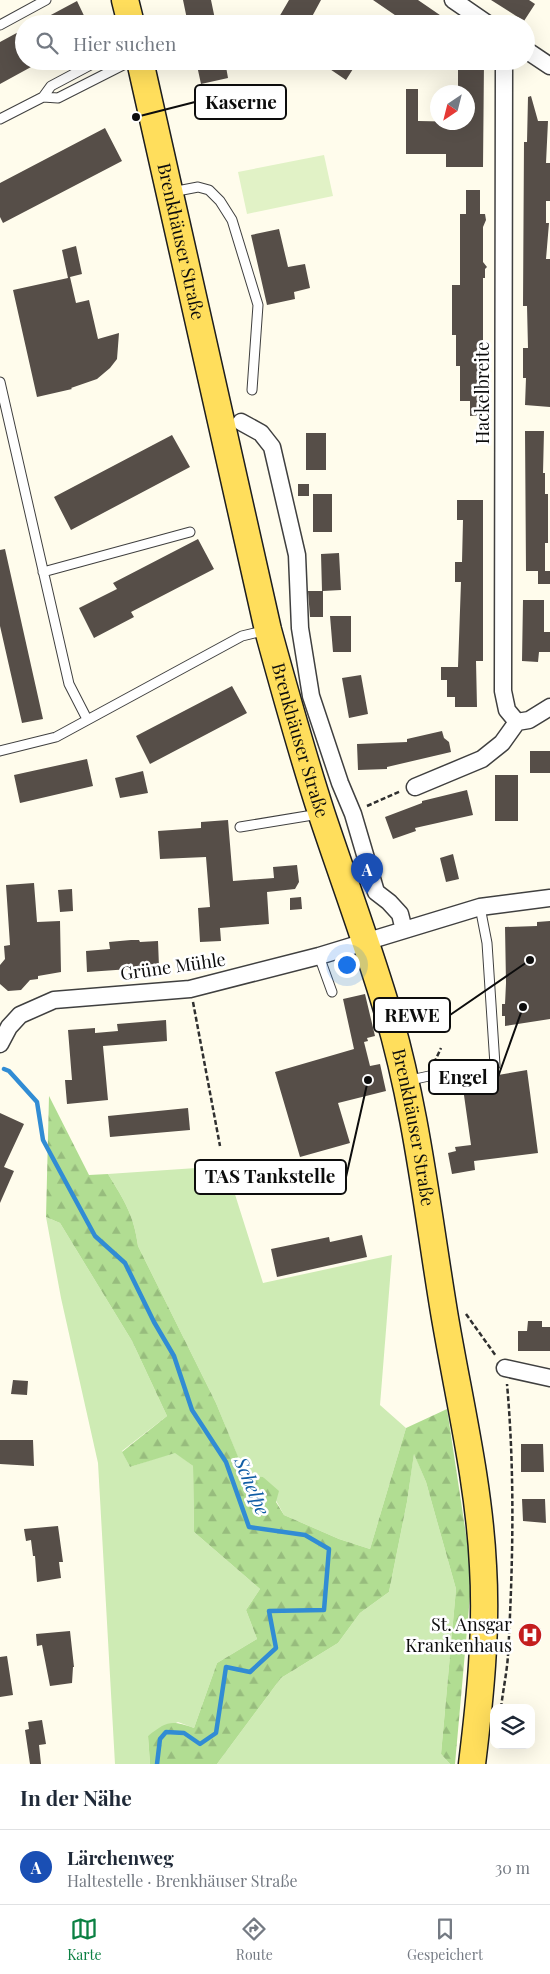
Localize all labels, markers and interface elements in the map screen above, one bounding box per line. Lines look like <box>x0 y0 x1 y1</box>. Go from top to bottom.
search box <box>15 15 535 70</box>
icon: search <box>33 29 61 57</box>
text: Hier suchen <box>73 30 176 56</box>
callout: Kaserne <box>195 85 286 119</box>
north arrow <box>430 85 475 130</box>
text: Kaserne <box>205 88 277 114</box>
street label: Brenkhäuser Straße <box>152 161 211 322</box>
street label: Hackelbreite <box>470 342 494 444</box>
street label: Brenkhäuser Straße <box>267 660 335 820</box>
pin: A <box>351 853 383 894</box>
street label: Grüne Mühle <box>119 947 227 985</box>
your location <box>334 952 360 978</box>
callout: REWE <box>374 998 450 1032</box>
text: REWE <box>384 1001 440 1027</box>
street label: Brenkhäuser Straße <box>387 1046 441 1208</box>
callout: Engel <box>429 1060 498 1094</box>
text: Engel <box>438 1063 488 1089</box>
callout: TAS Tankstelle <box>195 1160 346 1194</box>
text: TAS Tankstelle <box>205 1162 335 1188</box>
water label: Schelpe <box>229 1452 277 1519</box>
place label: St. Ansgar Krankenhaus <box>405 1612 512 1657</box>
hospital icon: St. Ansgar Krankenhaus <box>517 1622 543 1648</box>
map controls <box>490 1704 535 1749</box>
button: layers <box>490 1704 535 1749</box>
text: In der Nähe <box>20 1783 132 1811</box>
text: Lärchenweg <box>67 1844 174 1870</box>
text: A <box>31 1857 41 1878</box>
text: 30 m <box>495 1857 530 1878</box>
text: Haltestelle · Brenkhäuser Straße <box>67 1870 298 1891</box>
tab: Karte <box>67 1915 102 1964</box>
tab: Route <box>236 1915 273 1964</box>
tab: Gespeichert <box>407 1915 483 1964</box>

